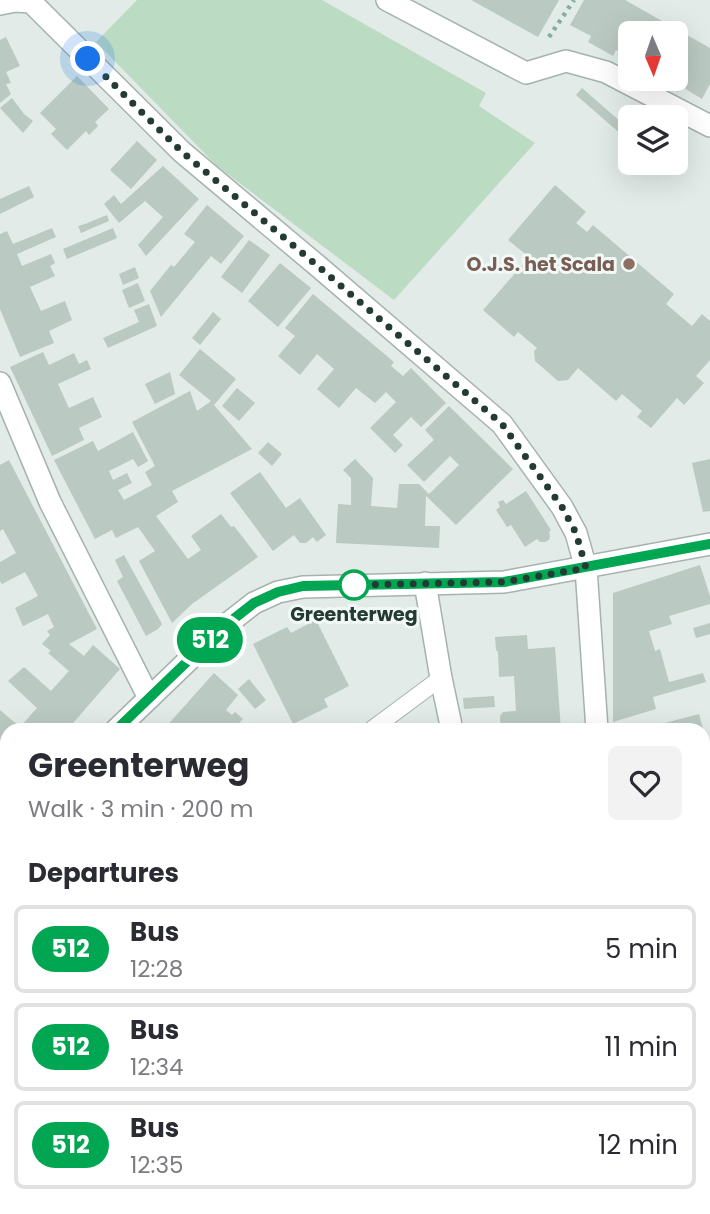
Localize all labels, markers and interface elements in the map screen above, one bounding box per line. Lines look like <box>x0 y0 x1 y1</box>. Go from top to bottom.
north arrow <box>618 21 688 91</box>
map controls <box>618 21 688 175</box>
your location <box>70 41 105 76</box>
button: layers <box>618 105 688 175</box>
place label: O.J.S. het Scala <box>466 251 615 278</box>
marker: O.J.S. het Scala <box>621 256 637 272</box>
marker: Greenterweg <box>339 570 369 600</box>
place label: Greenterweg <box>290 601 418 628</box>
line badge: 512 <box>170 617 250 663</box>
text: 512 <box>191 623 229 656</box>
text: Greenterweg <box>28 742 249 789</box>
button: heart <box>608 746 682 820</box>
text: Walk · 3 min · 200 m <box>28 793 254 825</box>
text: Departures <box>28 855 179 891</box>
text: Bus <box>130 914 179 950</box>
text: 5 min <box>605 931 678 967</box>
text: 512 <box>51 932 90 965</box>
text: 12:28 <box>130 953 183 985</box>
text: Bus <box>130 1012 179 1048</box>
text: 11 min <box>605 1029 678 1065</box>
text: 512 <box>51 1030 90 1063</box>
text: 12:34 <box>130 1051 184 1083</box>
text: Bus <box>130 1110 179 1146</box>
text: 12 min <box>598 1127 678 1163</box>
text: 512 <box>51 1128 90 1161</box>
text: 12:35 <box>130 1149 183 1181</box>

